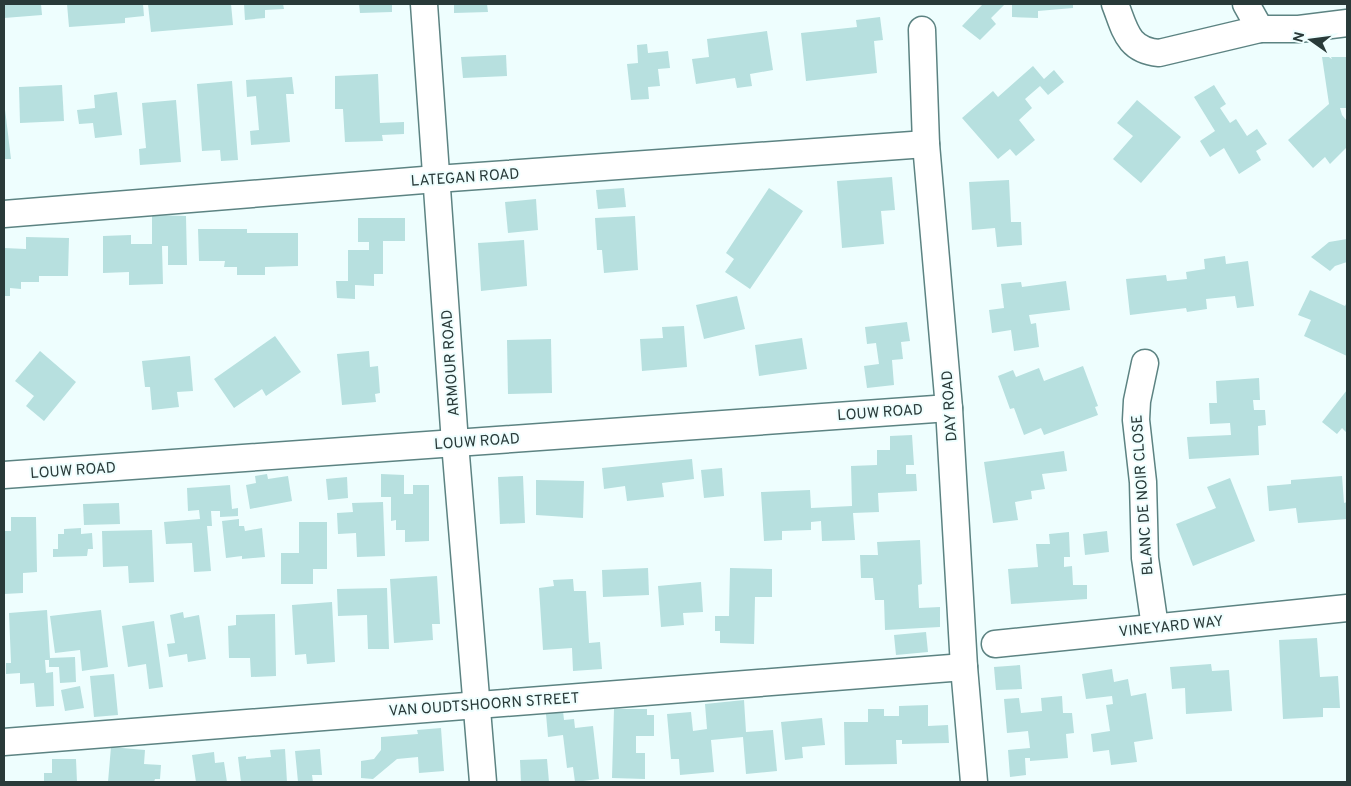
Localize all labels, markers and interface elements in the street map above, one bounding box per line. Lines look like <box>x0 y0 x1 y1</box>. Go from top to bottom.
north arrow <box>1286 15 1336 65</box>
text: N <box>1290 30 1309 44</box>
street label: LATEGAN ROAD <box>410 165 520 192</box>
street label: ARMOUR ROAD <box>438 309 465 417</box>
street label: DAY ROAD <box>939 370 962 442</box>
street label: LOUW ROAD <box>837 401 924 426</box>
street label: BLANC DE NOIR CLOSE <box>1128 414 1159 576</box>
street label: LOUW ROAD <box>434 430 521 455</box>
street label: LOUW ROAD <box>30 459 117 484</box>
street label: VINEYARD WAY <box>1118 613 1225 642</box>
street label: VAN OUDTSHOORN STREET <box>388 689 580 722</box>

